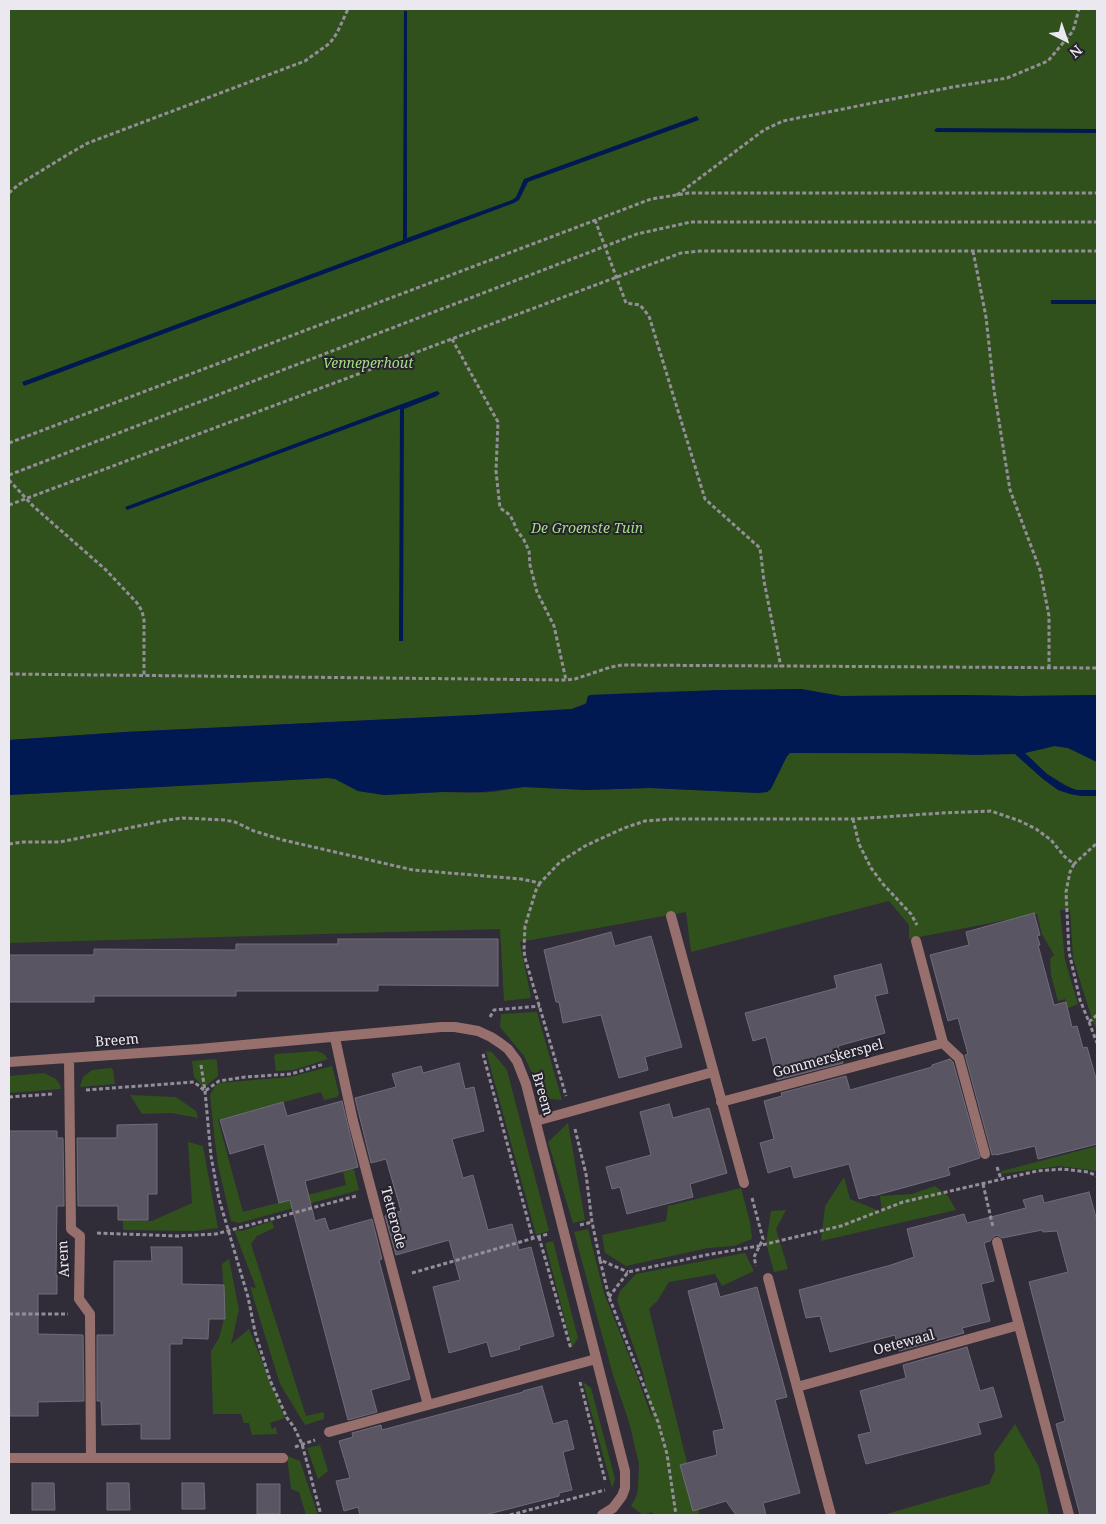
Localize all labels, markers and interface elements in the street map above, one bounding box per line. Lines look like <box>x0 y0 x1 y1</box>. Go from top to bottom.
north arrow <box>1041 15 1091 65</box>
text: N <box>1066 41 1087 62</box>
park label: Venneperhout <box>323 356 413 372</box>
park label: De Groenste Tuin <box>531 521 643 537</box>
street label: Breem <box>94 1031 140 1051</box>
street label: Gommerskerspel <box>771 1036 885 1082</box>
street label: Breem <box>528 1071 556 1117</box>
street label: Tetterode <box>377 1185 409 1251</box>
street label: Arem <box>55 1240 73 1278</box>
street label: Oetewaal <box>872 1327 936 1359</box>

